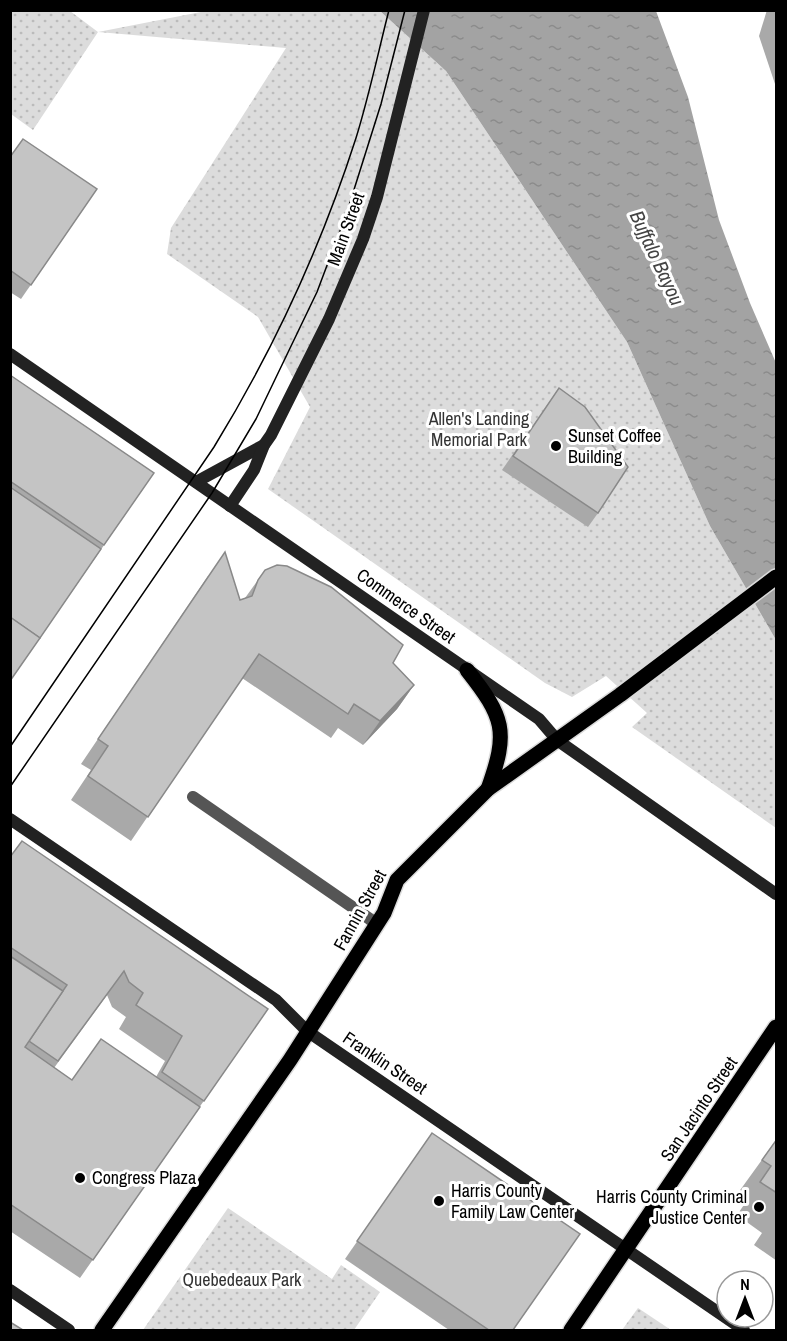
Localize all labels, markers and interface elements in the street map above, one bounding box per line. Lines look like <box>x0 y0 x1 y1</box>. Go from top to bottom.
street label: Main Street <box>321 189 370 269</box>
water label: Buffalo Bayou <box>624 206 691 310</box>
park label: Allen's Landing Memorial Park <box>428 406 530 452</box>
place label: Sunset Coffee Building <box>568 423 661 469</box>
marker: Sunset Coffee Building <box>549 439 563 453</box>
street label: Commerce Street <box>352 562 461 649</box>
street label: Fannin Street <box>327 865 392 955</box>
street label: Franklin Street <box>338 1025 432 1100</box>
street label: San Jacinto Street <box>654 1051 743 1166</box>
place label: Congress Plaza <box>92 1165 196 1190</box>
marker: Congress Plaza <box>73 1171 87 1185</box>
place label: Harris County Family Law Center <box>451 1178 574 1224</box>
place label: Harris County Criminal Justice Center <box>596 1184 747 1230</box>
marker: Harris County Family Law Center <box>432 1194 446 1208</box>
marker: Harris County Criminal Justice Center <box>752 1200 766 1214</box>
park label: Quebedeaux Park <box>183 1267 302 1292</box>
north arrow <box>715 1269 775 1329</box>
text: N <box>740 1273 750 1295</box>

